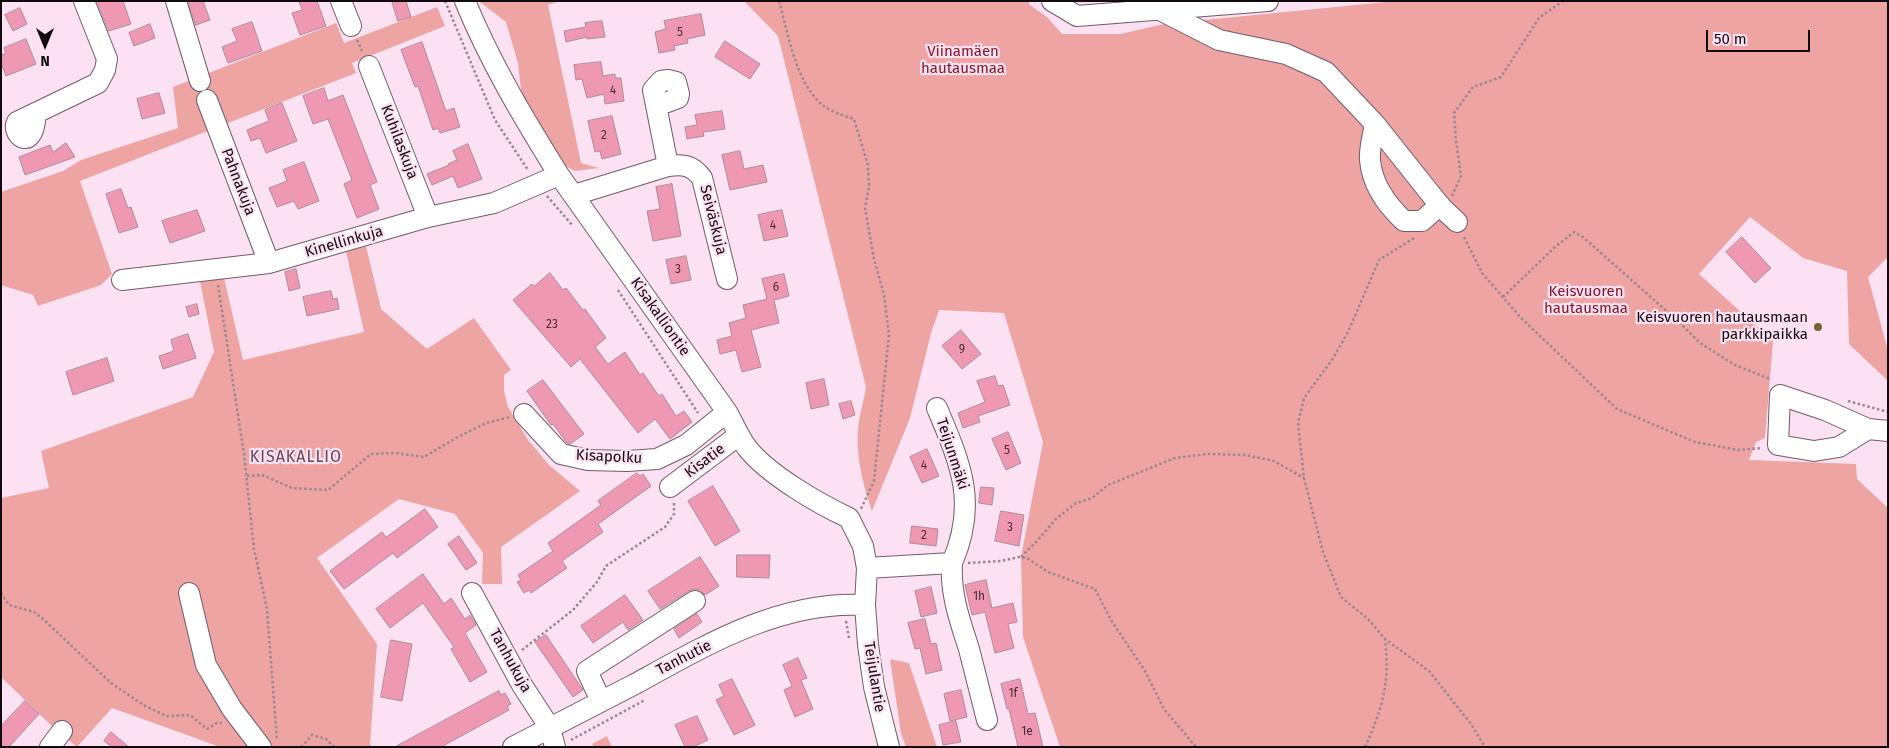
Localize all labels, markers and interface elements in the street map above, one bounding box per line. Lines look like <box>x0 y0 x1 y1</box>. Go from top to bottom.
north arrow <box>20 20 70 70</box>
scale bar <box>1709 20 1813 52</box>
house number: 5 <box>677 26 683 40</box>
text: 50 m <box>1714 30 1747 48</box>
park label: Viinamäen hautausmaa <box>921 43 1005 78</box>
text: N <box>40 52 50 69</box>
house number: 4 <box>610 84 616 98</box>
street label: Kuhilaskuja <box>377 102 421 182</box>
house number: 2 <box>601 129 607 143</box>
street label: Pahnakuja <box>217 146 259 218</box>
street label: Seiväskuja <box>696 183 730 257</box>
house number: 4 <box>770 219 776 233</box>
street label: Kinellinkuja <box>303 222 385 262</box>
house number: 3 <box>675 263 681 277</box>
street label: Kisakalliontie <box>626 274 694 360</box>
house number: 6 <box>773 281 779 295</box>
park label: Keisvuoren hautausmaa <box>1544 283 1628 318</box>
place label: Keisvuoren hautausmaan parkkipaikka <box>1636 309 1808 344</box>
house number: 23 <box>546 318 558 332</box>
marker: Keisvuoren hautausmaan parkkipaikka <box>1812 321 1824 333</box>
house number: 9 <box>959 343 965 357</box>
street label: Teijunmäki <box>932 416 972 492</box>
street label: Kisatie <box>681 440 729 482</box>
house number: 5 <box>1004 444 1010 458</box>
street label: Kisapolku <box>575 446 643 468</box>
district label: KISAKALLIO <box>249 448 343 468</box>
house number: 4 <box>921 459 927 473</box>
house number: 3 <box>1007 521 1013 535</box>
house number: 2 <box>921 529 927 543</box>
house number: 1h <box>973 590 985 604</box>
street label: Tanhukuja <box>485 626 535 696</box>
street label: Tanhutie <box>653 637 715 679</box>
street label: Teijulantie <box>860 640 888 714</box>
house number: 1f <box>1008 687 1018 701</box>
house number: 1e <box>1021 725 1033 739</box>

